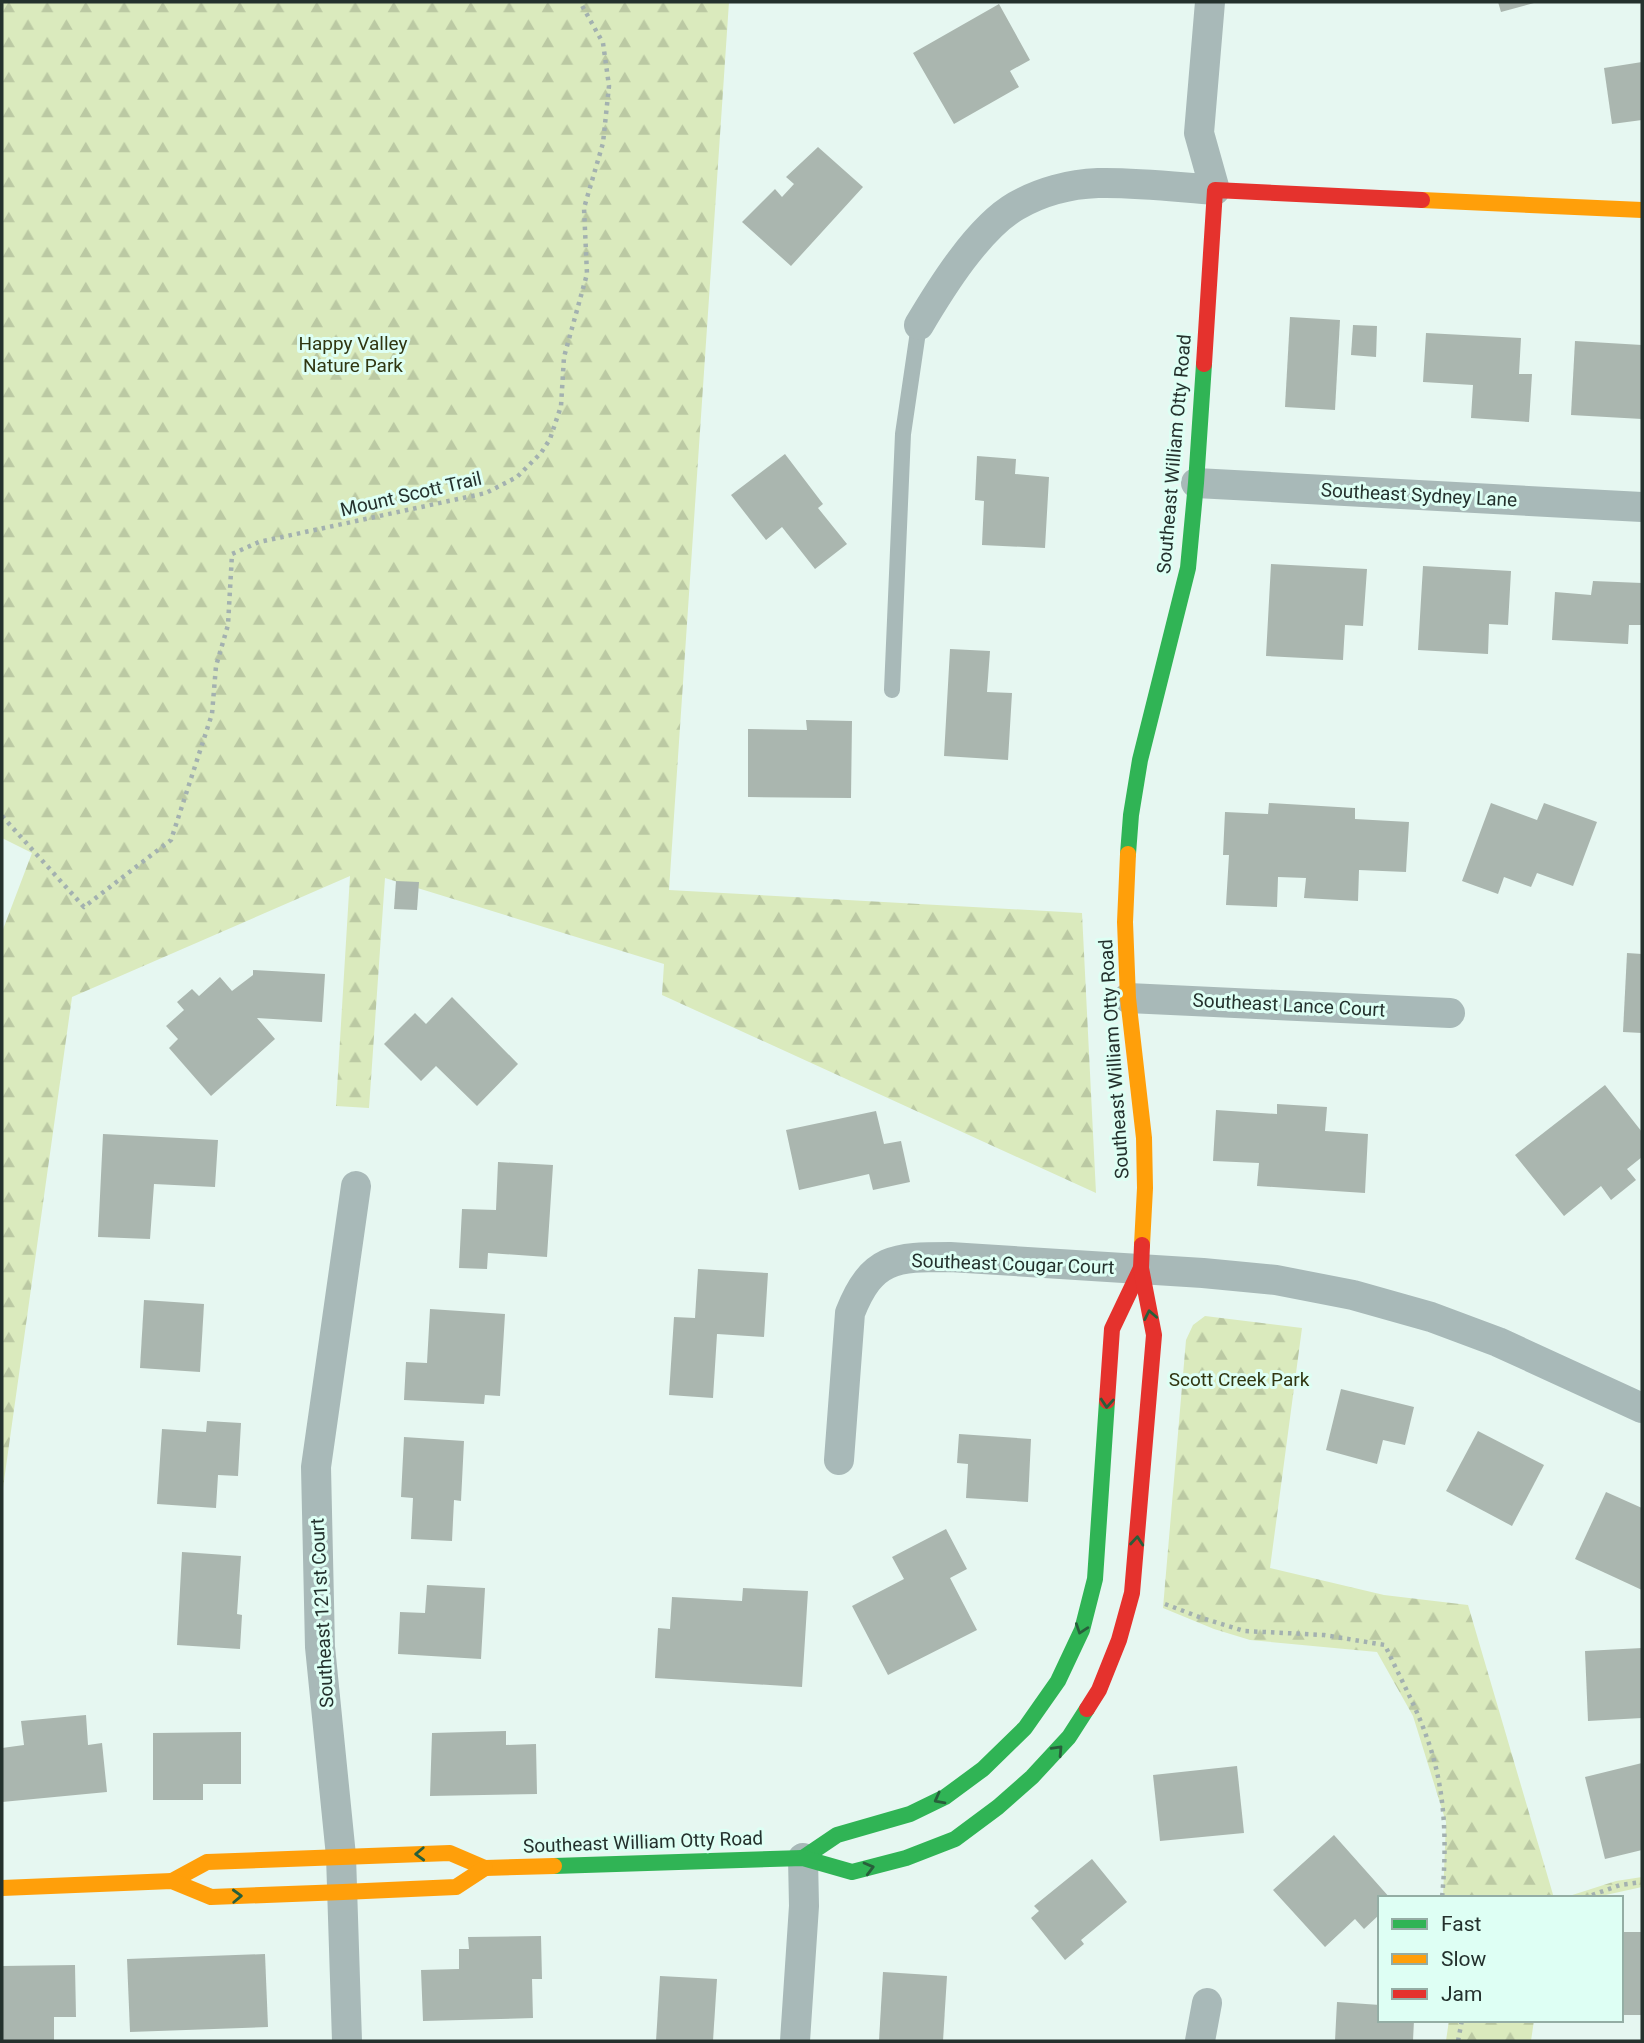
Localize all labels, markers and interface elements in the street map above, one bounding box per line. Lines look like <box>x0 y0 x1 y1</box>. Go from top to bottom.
park label: Happy Valley Nature Park <box>298 332 408 377</box>
street label: Southeast William Otty Road <box>1152 333 1196 575</box>
street label: Mount Scott Trail <box>338 467 484 521</box>
street label: Southeast Sydney Lane <box>1320 478 1518 512</box>
street label: Southeast William Otty Road <box>1094 938 1134 1180</box>
street label: Southeast Lance Court <box>1192 988 1386 1022</box>
street label: Southeast Cougar Court <box>911 1249 1115 1279</box>
one-way arrow <box>1143 1309 1158 1321</box>
park label: Scott Creek Park <box>1169 1368 1310 1391</box>
one-way arrow <box>1100 1398 1115 1409</box>
street label: Southeast 121st Court <box>306 1518 338 1708</box>
one-way arrow <box>1129 1535 1144 1546</box>
one-way arrow <box>1075 1622 1089 1634</box>
one-way arrow <box>1049 1745 1062 1758</box>
one-way arrow <box>934 1791 946 1805</box>
street label: Southeast William Otty Road <box>523 1826 763 1858</box>
one-way arrow <box>415 1846 426 1861</box>
one-way arrow <box>863 1862 875 1876</box>
one-way arrow <box>232 1889 243 1904</box>
legend <box>1378 1896 1623 2022</box>
text: Fast <box>1441 1912 1482 1936</box>
text: Slow <box>1441 1947 1487 1971</box>
text: Jam <box>1441 1982 1482 2006</box>

